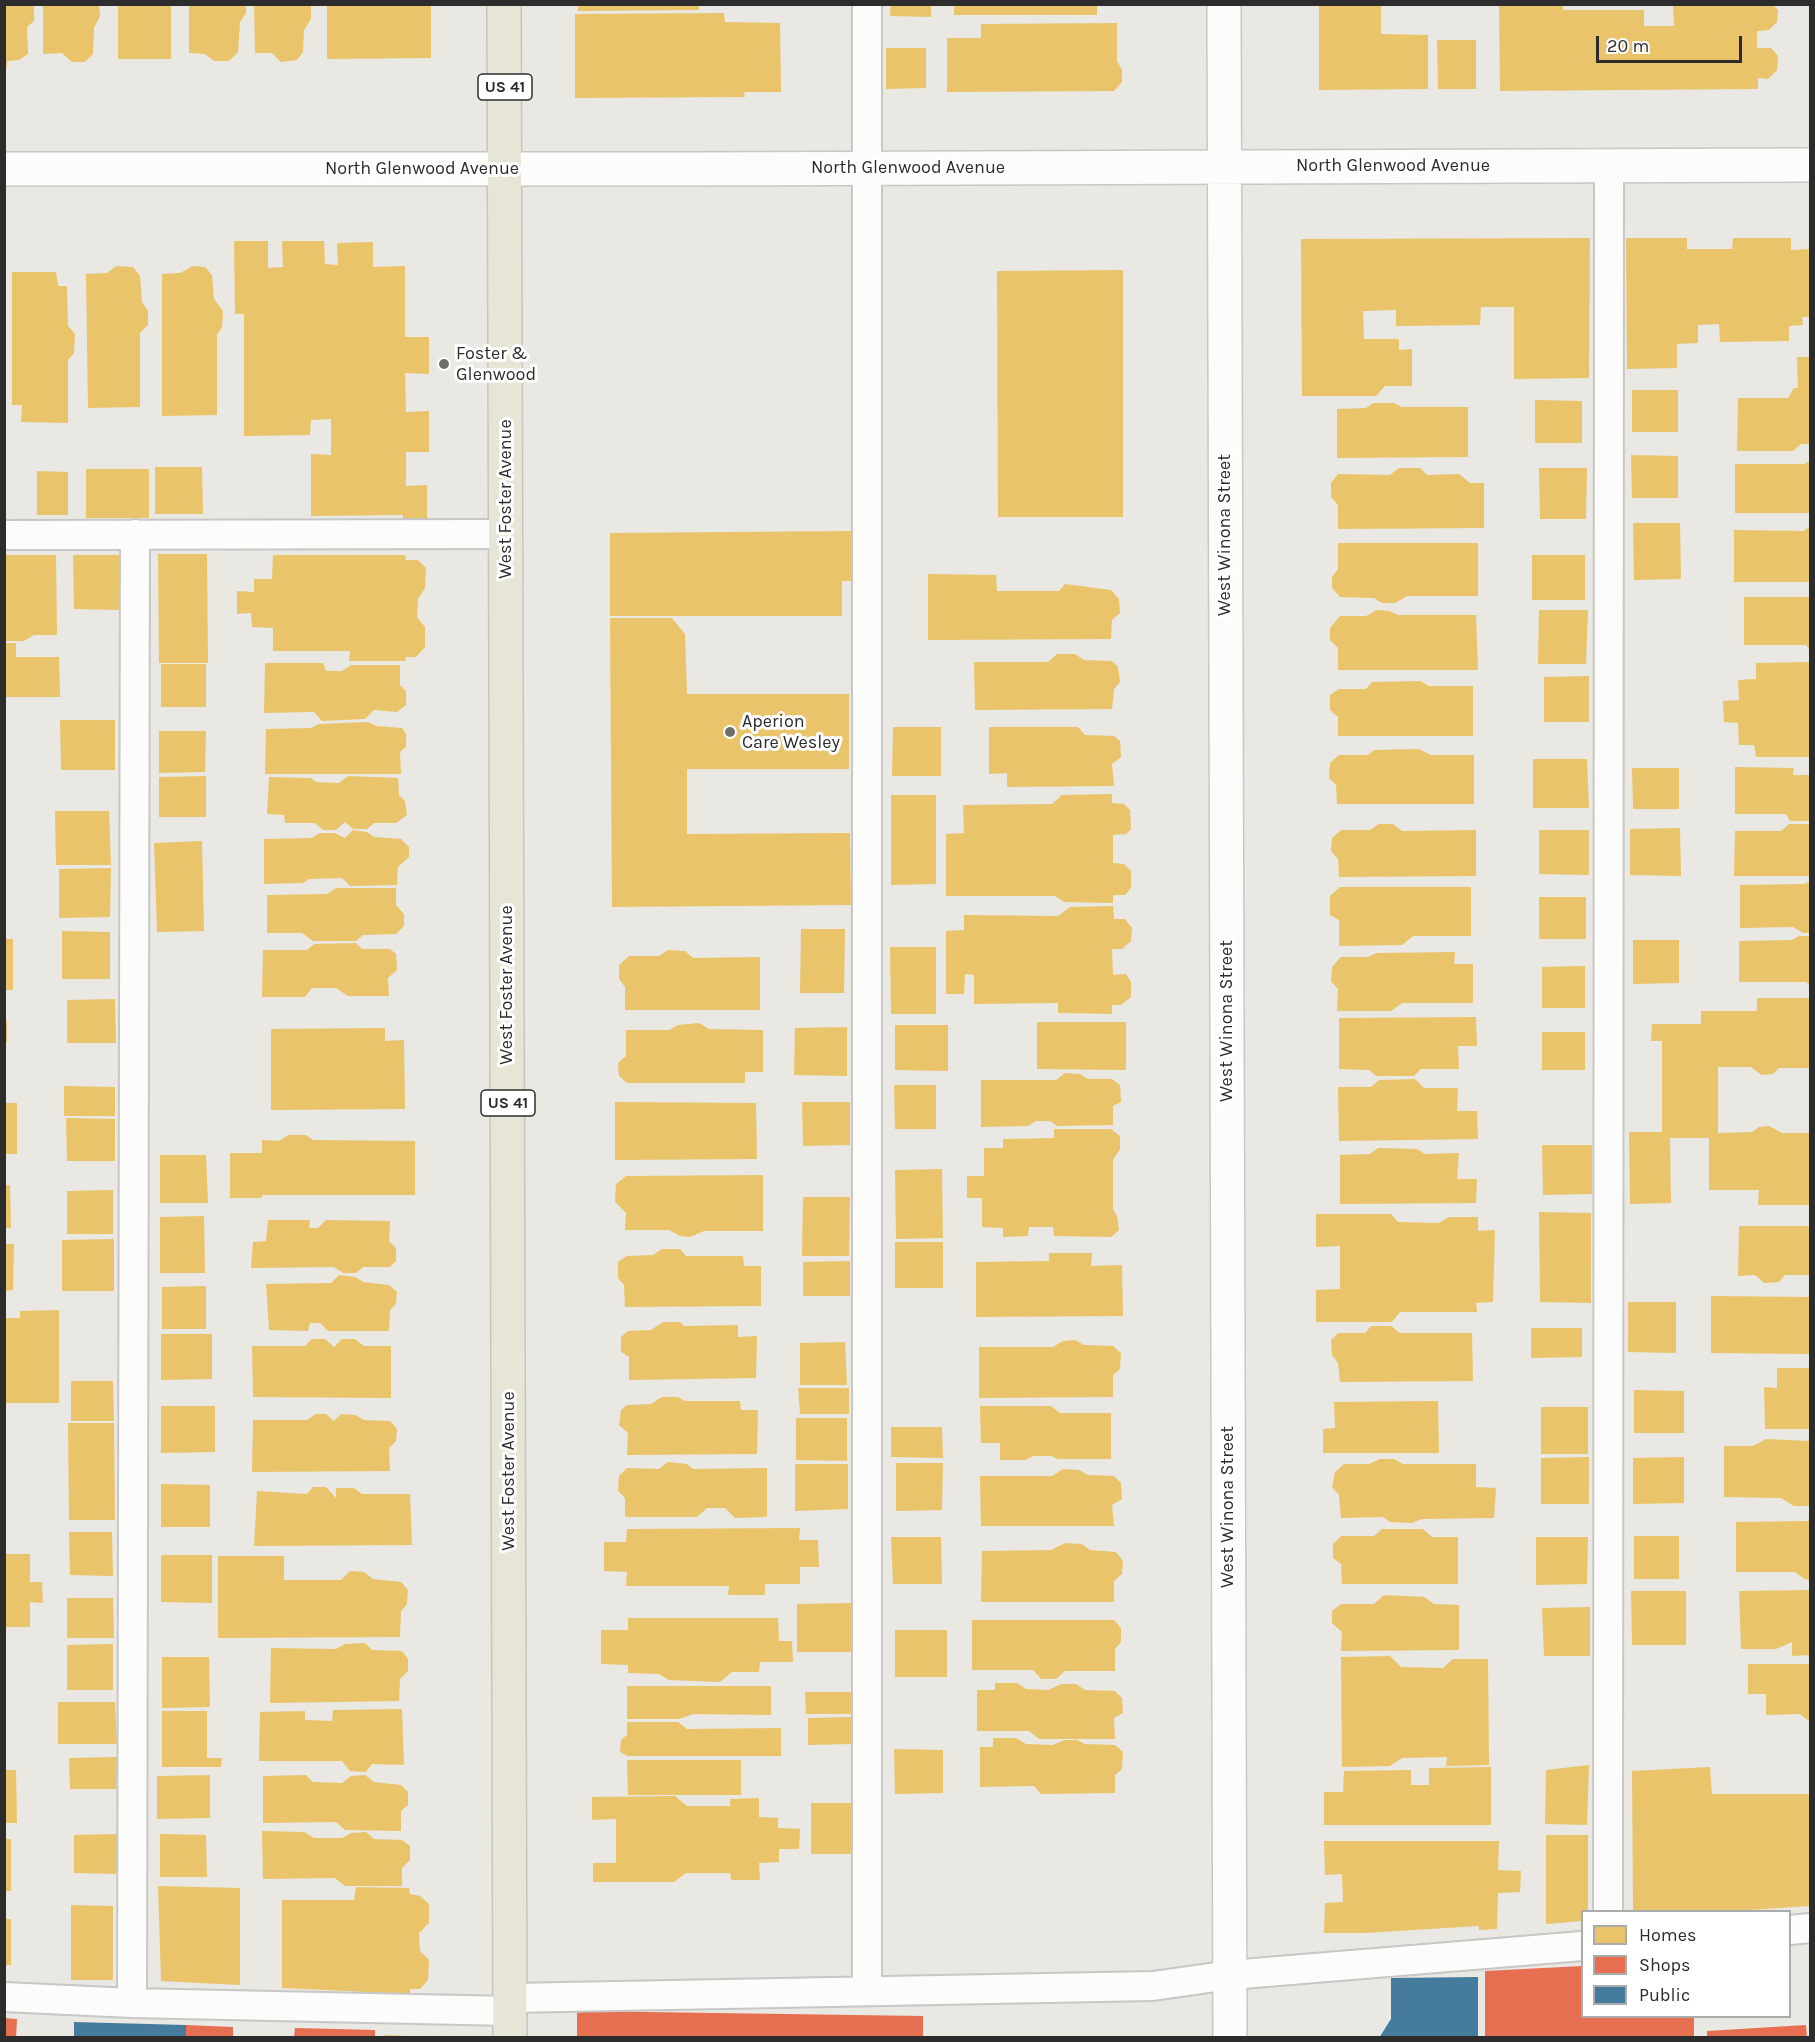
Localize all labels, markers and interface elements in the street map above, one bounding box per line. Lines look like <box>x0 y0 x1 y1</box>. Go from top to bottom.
scale bar <box>1599 24 1744 62</box>
text: 20 m <box>1607 35 1649 57</box>
road number: US 41 <box>478 74 532 100</box>
street label: North Glenwood Avenue <box>1296 155 1490 177</box>
street label: North Glenwood Avenue <box>811 157 1005 179</box>
street label: North Glenwood Avenue <box>325 158 519 180</box>
place label: Foster & Glenwood <box>456 343 536 386</box>
marker: Foster & Glenwood <box>437 357 451 371</box>
street label: West Foster Avenue <box>495 419 517 579</box>
street label: West Winona Street <box>1214 454 1236 616</box>
place label: Aperion Care Wesley <box>742 711 840 754</box>
marker: Aperion Care Wesley <box>723 725 737 739</box>
street label: West Foster Avenue <box>496 905 518 1065</box>
street label: West Winona Street <box>1216 940 1238 1102</box>
road number: US 41 <box>481 1090 535 1116</box>
street label: West Foster Avenue <box>498 1391 520 1551</box>
street label: West Winona Street <box>1217 1426 1239 1588</box>
legend <box>1581 1910 1791 2018</box>
text: Homes <box>1639 1924 1696 1946</box>
text: Shops <box>1639 1954 1691 1976</box>
text: Public <box>1639 1984 1690 2006</box>

